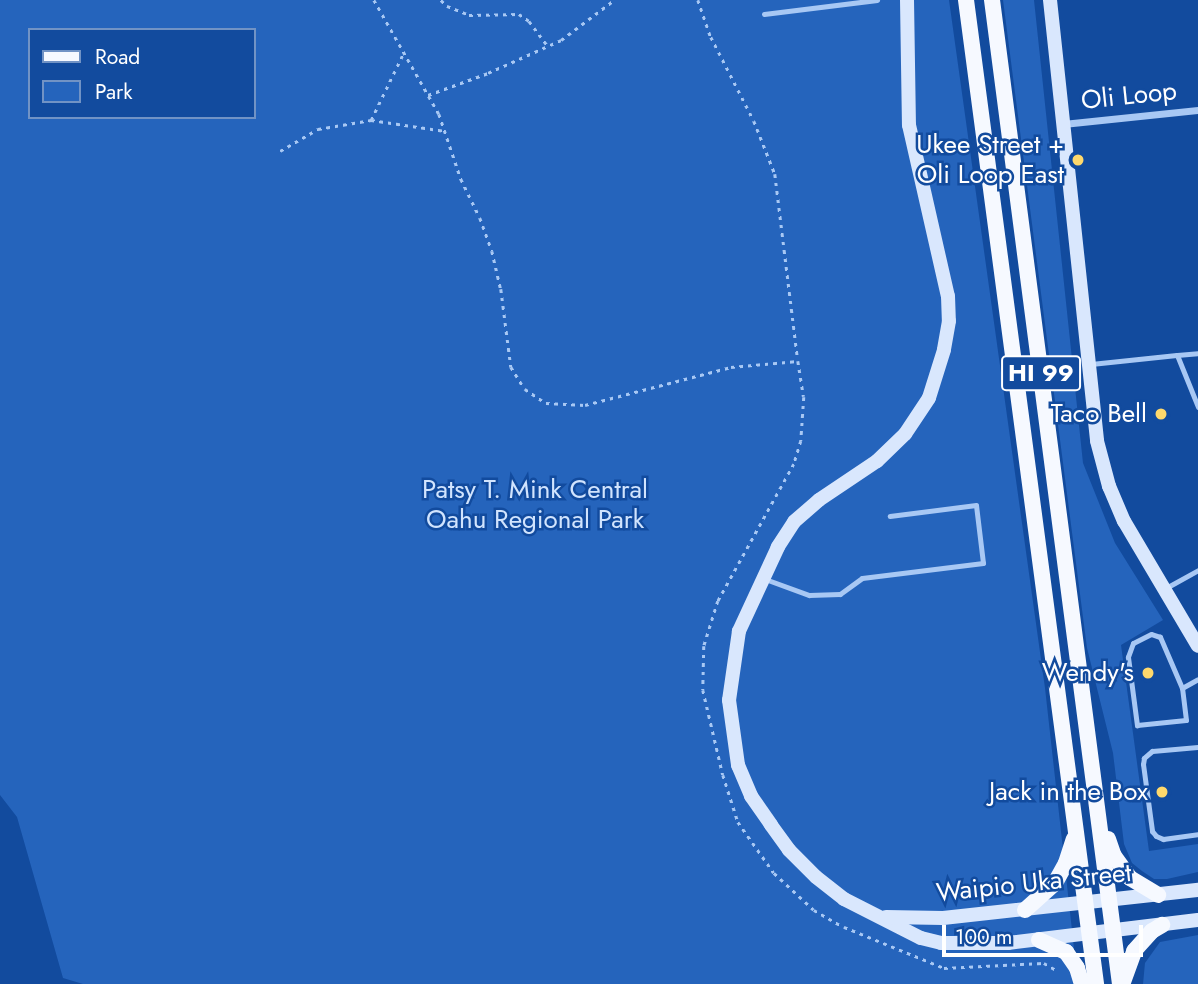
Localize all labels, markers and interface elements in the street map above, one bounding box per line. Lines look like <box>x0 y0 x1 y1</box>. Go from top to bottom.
legend <box>28 28 256 119</box>
text: Road <box>95 42 140 72</box>
street label: Oli Loop <box>1080 75 1178 117</box>
text: Park <box>95 77 132 107</box>
place label: Ukee Street + Oli Loop East <box>916 129 1064 190</box>
marker: Ukee Street + Oli Loop East <box>1070 152 1086 168</box>
road number: HI 99 <box>1001 352 1081 394</box>
place label: Taco Bell <box>1051 398 1147 430</box>
marker: Taco Bell <box>1153 406 1169 422</box>
park label: Patsy T. Mink Central Oahu Regional Park <box>422 474 648 536</box>
place label: Wendy's <box>1042 657 1134 689</box>
marker: Wendy's <box>1140 665 1156 681</box>
place label: Jack in the Box <box>989 776 1148 808</box>
marker: Jack in the Box <box>1154 784 1170 800</box>
street label: Waipio Uka Street <box>935 857 1133 909</box>
scale bar <box>946 911 1147 955</box>
text: 100 m <box>955 922 1012 952</box>

